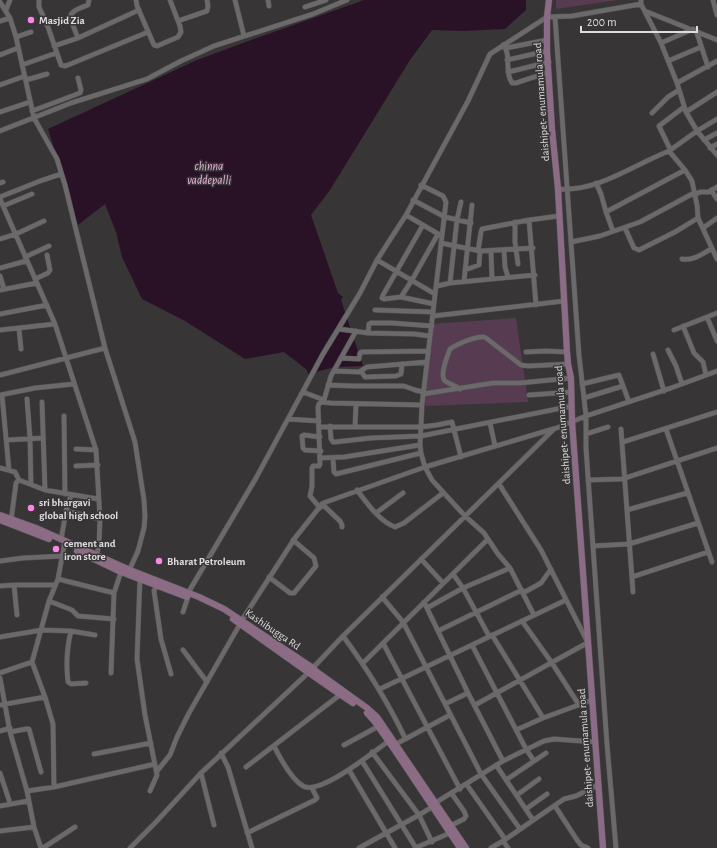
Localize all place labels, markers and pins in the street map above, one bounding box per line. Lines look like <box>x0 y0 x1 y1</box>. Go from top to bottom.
marker: Masjid Zia <box>26 15 36 25</box>
place label: Masjid Zia <box>39 15 86 26</box>
place label: sri bhargavi global high school <box>39 497 118 521</box>
marker: sri bhargavi global high school <box>26 503 36 513</box>
place label: cement and iron store <box>64 538 116 562</box>
marker: cement and iron store <box>51 544 61 554</box>
marker: Bharat Petroleum <box>154 556 164 566</box>
place label: Bharat Petroleum <box>167 556 246 567</box>

